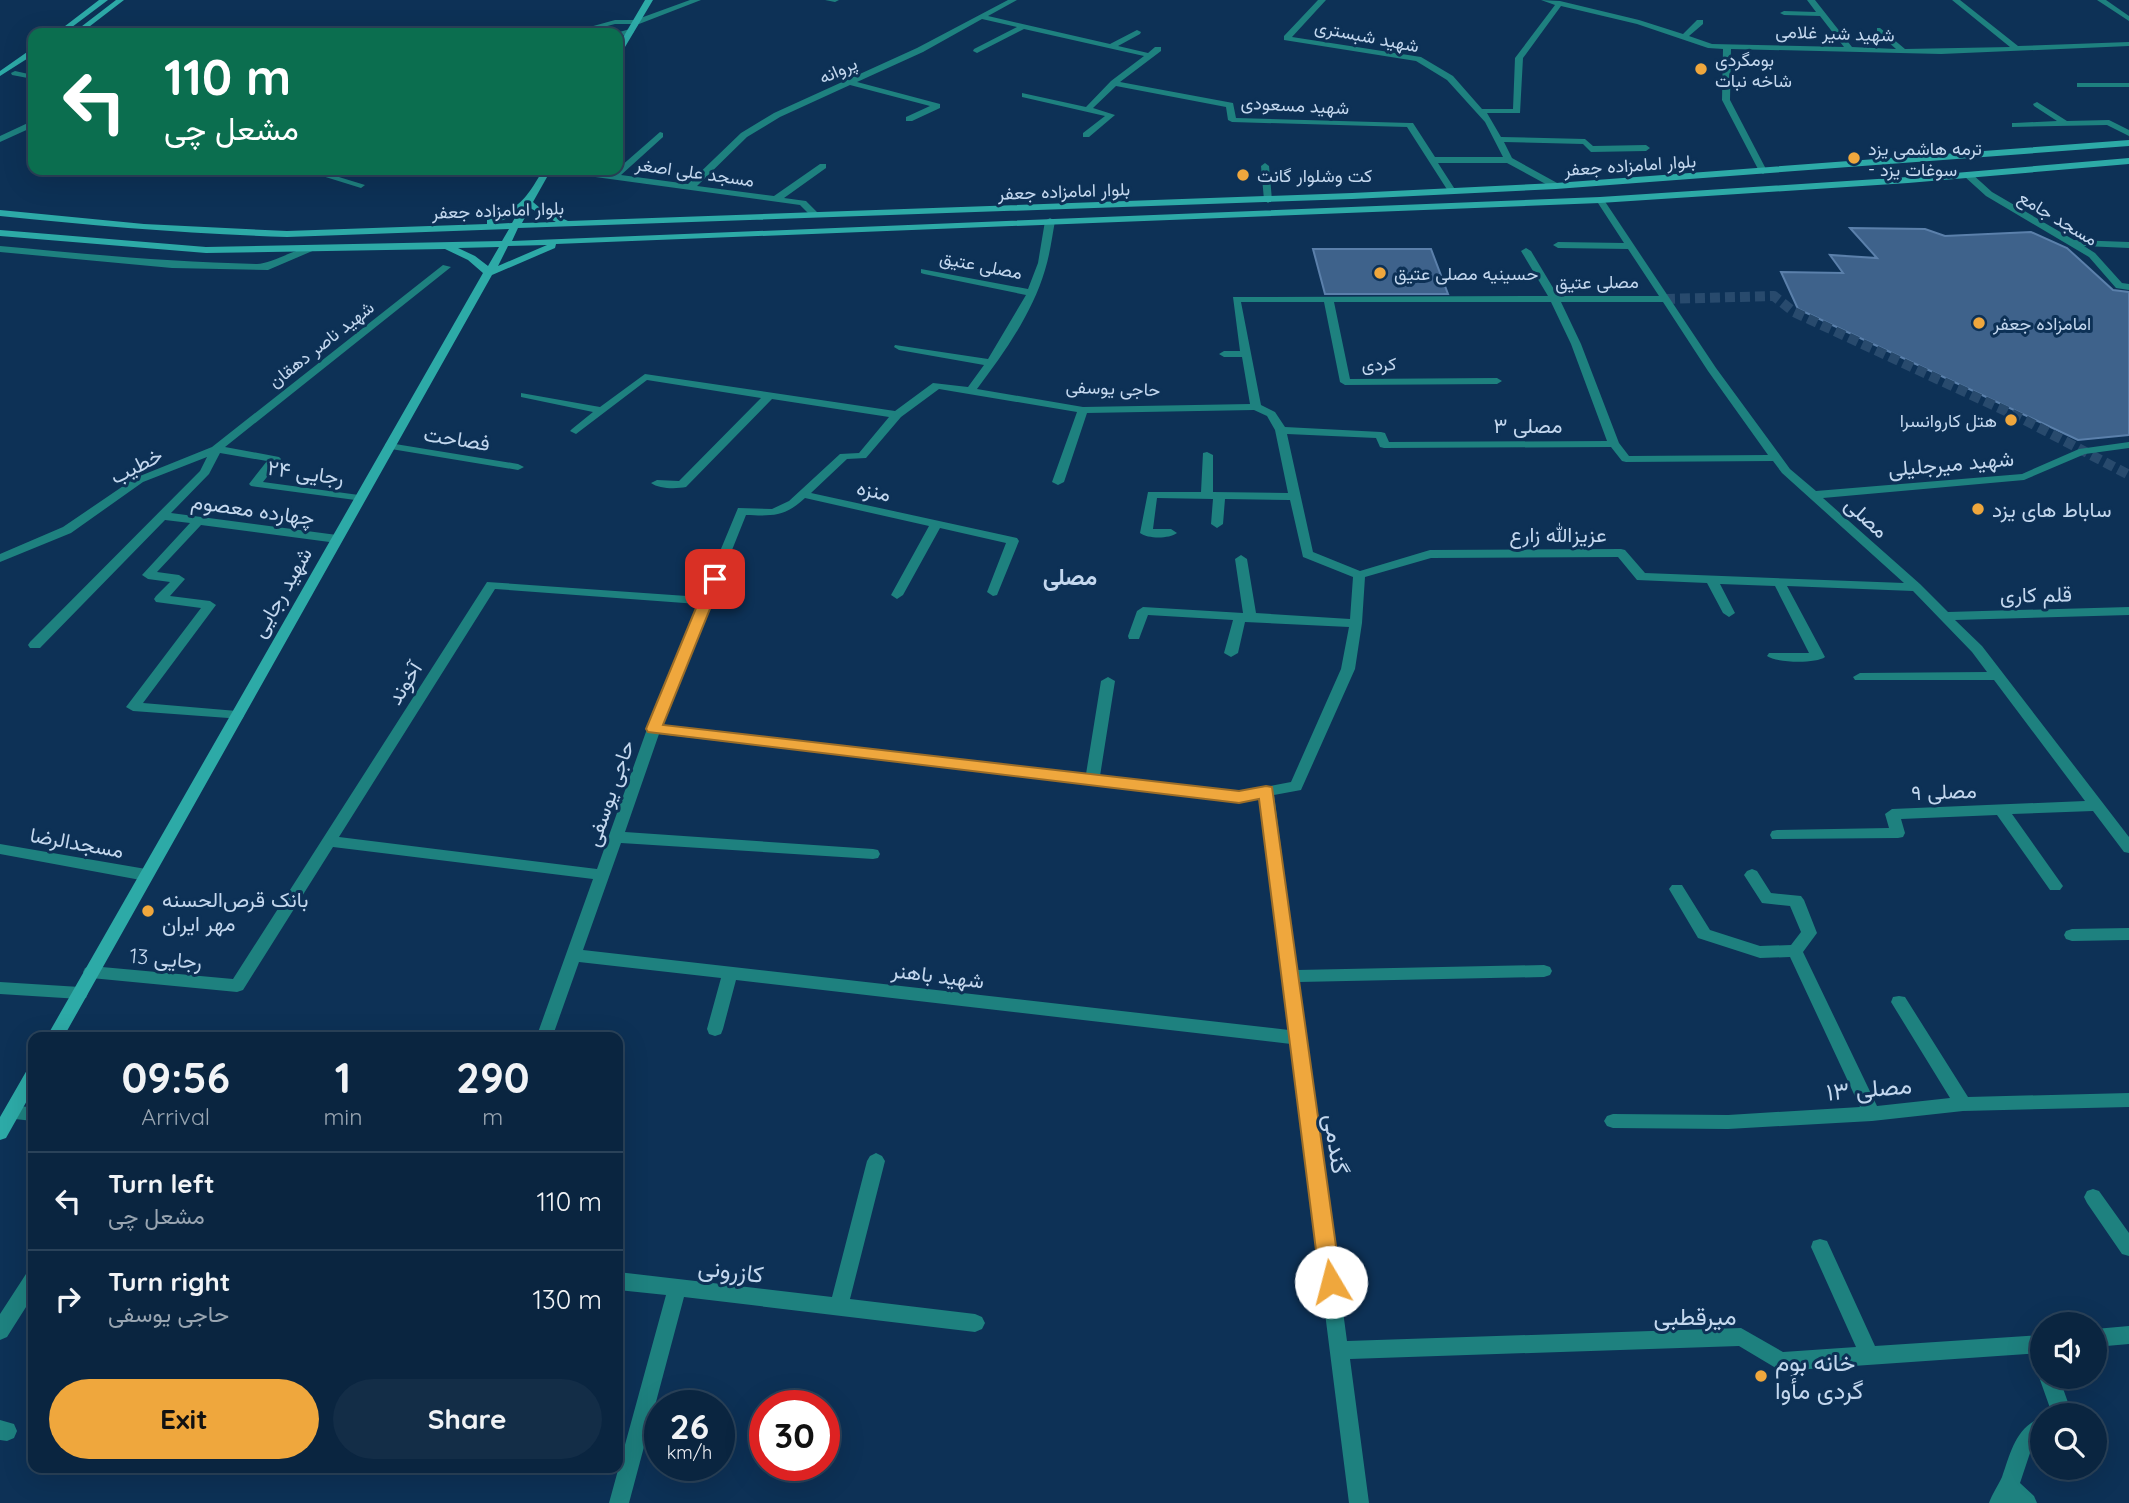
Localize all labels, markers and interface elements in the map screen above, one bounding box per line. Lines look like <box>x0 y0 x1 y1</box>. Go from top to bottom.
street label: شهید شبستری <box>1313 15 1421 57</box>
street label: شهید شیر غلامی <box>1775 19 1895 47</box>
text: 110 m <box>164 46 291 107</box>
place label: بومگردی شاخه نبات <box>1715 48 1792 92</box>
street label: پروانه <box>815 51 861 90</box>
icon: left <box>49 56 140 147</box>
marker: بومگردی شاخه نبات <box>1693 61 1709 77</box>
street label: شهید مسعودی <box>1240 91 1350 119</box>
text: مشعل چی <box>164 108 299 148</box>
place label: ترمه هاشمی یزد - سوغات یزد <box>1868 137 1982 181</box>
street label: بلوار امامزاده جعفر <box>1562 149 1697 181</box>
marker: ترمه هاشمی یزد - سوغات یزد <box>1846 150 1862 166</box>
street label: مسجد علی اصغر <box>633 152 756 192</box>
place label: کت وشلوار گانت <box>1257 164 1372 187</box>
marker: کت وشلوار گانت <box>1235 167 1251 183</box>
street label: بلوار امامزاده جعفر <box>996 177 1131 205</box>
street label: مسجد جامع <box>2014 185 2102 252</box>
street label: بلوار امامزاده جعفر <box>430 196 565 224</box>
street label: مصلی عتیق <box>938 246 1024 284</box>
place label: حسینیه مصلی عتیق <box>1394 262 1538 285</box>
marker: حسینیه مصلی عتیق <box>1372 265 1388 281</box>
street label: مصلی عتیق <box>1555 270 1639 294</box>
street label: شهید ناصر دهقان <box>264 296 378 392</box>
place label: امامزاده جعفر <box>1992 312 2091 335</box>
marker: امامزاده جعفر <box>1971 315 1987 331</box>
street label: کردی <box>1361 352 1397 376</box>
street label: حاجی یوسفی <box>1065 375 1161 401</box>
place label: هتل کاروانسرا <box>1900 409 1997 432</box>
street label: مصلی ۳ <box>1493 412 1563 438</box>
marker: هتل کاروانسرا <box>2003 412 2019 428</box>
street label: فصاحت <box>422 420 492 456</box>
street label: خطیب <box>105 441 167 489</box>
street label: شهید میرجلیلی <box>1887 445 2015 482</box>
street label: رجایی ۲۴ <box>266 454 346 491</box>
street label: منزه <box>854 473 894 508</box>
street label: چهارده معصوم <box>189 487 316 533</box>
street label: مصلی <box>1840 491 1894 543</box>
place label: ساباط های یزد <box>1992 496 2111 523</box>
marker: ساباط های یزد <box>1970 501 1986 517</box>
street label: عزیزالله زارع <box>1509 521 1607 549</box>
street label: شهید رجایی <box>245 542 318 642</box>
pin <box>685 549 745 609</box>
icon: arrive <box>696 560 734 598</box>
district label: مصلی <box>1043 562 1097 591</box>
street label: قلم کاری <box>2000 580 2072 610</box>
street label: آخوند <box>381 655 429 710</box>
street label: حاجی یوسفی <box>579 736 640 850</box>
street label: مصلی ۹ <box>1911 777 1977 805</box>
street label: مسجدالرضا <box>28 821 126 864</box>
place label: بانک قرص‌الحسنه مهر ایران <box>162 886 308 937</box>
marker: بانک قرص‌الحسنه مهر ایران <box>140 903 156 919</box>
street label: رجایی 13 <box>129 942 203 975</box>
street label: شهید باهنر <box>889 956 986 995</box>
text: 09:56 <box>121 1051 230 1104</box>
text: 1 <box>335 1051 351 1104</box>
text: 290 <box>456 1051 530 1104</box>
street label: مصلی ۱۳ <box>1825 1069 1913 1107</box>
text: Arrival <box>141 1102 210 1131</box>
text: min <box>323 1102 363 1131</box>
text: m <box>482 1102 503 1131</box>
street label: گندمی <box>1318 1112 1356 1176</box>
text: Turn left <box>108 1167 215 1200</box>
icon: left <box>49 1182 87 1220</box>
text: 110 m <box>536 1185 602 1218</box>
text: مشعل چی <box>108 1201 205 1230</box>
position arrow <box>1294 1245 1368 1319</box>
street label: کازرونی <box>696 1251 765 1290</box>
text: Turn right <box>108 1265 230 1298</box>
icon: right <box>49 1280 87 1318</box>
text: 130 m <box>532 1283 602 1316</box>
text: حاجی یوسفی <box>108 1299 229 1328</box>
street label: میرقطبی <box>1653 1301 1737 1332</box>
map controls <box>2030 1312 2107 1480</box>
button: sound <box>2030 1312 2107 1389</box>
place label: خانه بوم گردی مأوا <box>1775 1347 1863 1406</box>
marker: خانه بوم گردی مأوا <box>1753 1368 1769 1384</box>
button: Exit <box>49 1379 319 1459</box>
button: Share <box>333 1379 602 1459</box>
speed limit sign: 30 <box>749 1390 840 1481</box>
button: search <box>2030 1403 2107 1480</box>
text: 26 <box>670 1404 709 1448</box>
text: km/h <box>667 1441 712 1464</box>

